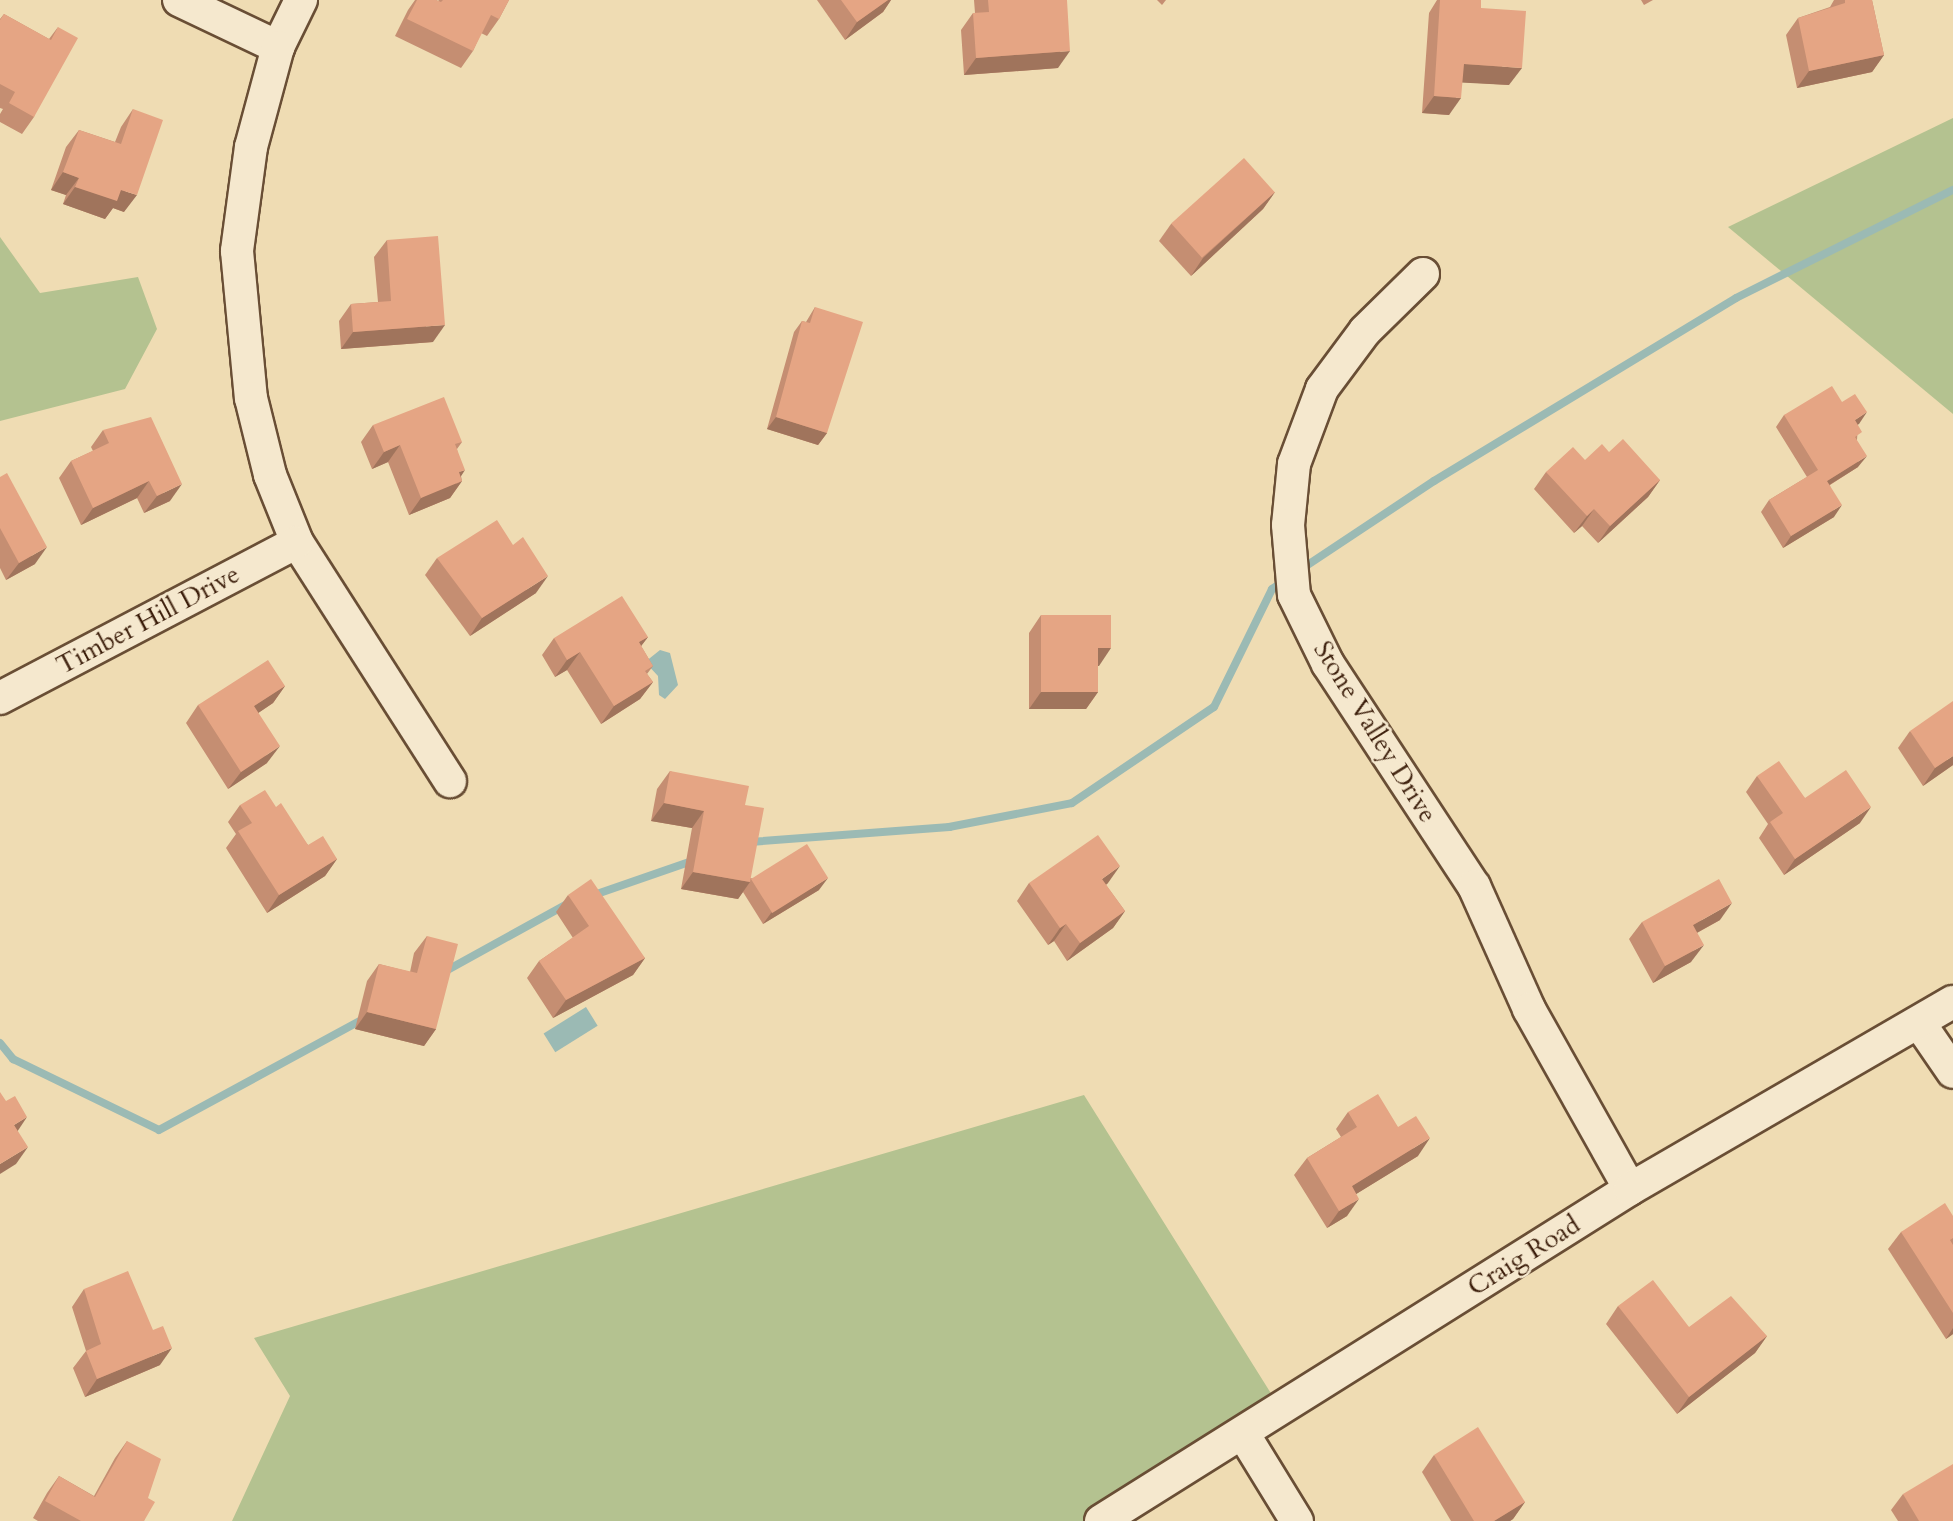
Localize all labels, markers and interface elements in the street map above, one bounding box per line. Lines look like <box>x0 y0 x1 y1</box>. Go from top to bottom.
street label: Timber Hill Drive <box>51 559 245 681</box>
street label: Stone Valley Drive <box>1307 636 1443 828</box>
street label: Craig Road <box>1462 1209 1586 1303</box>

